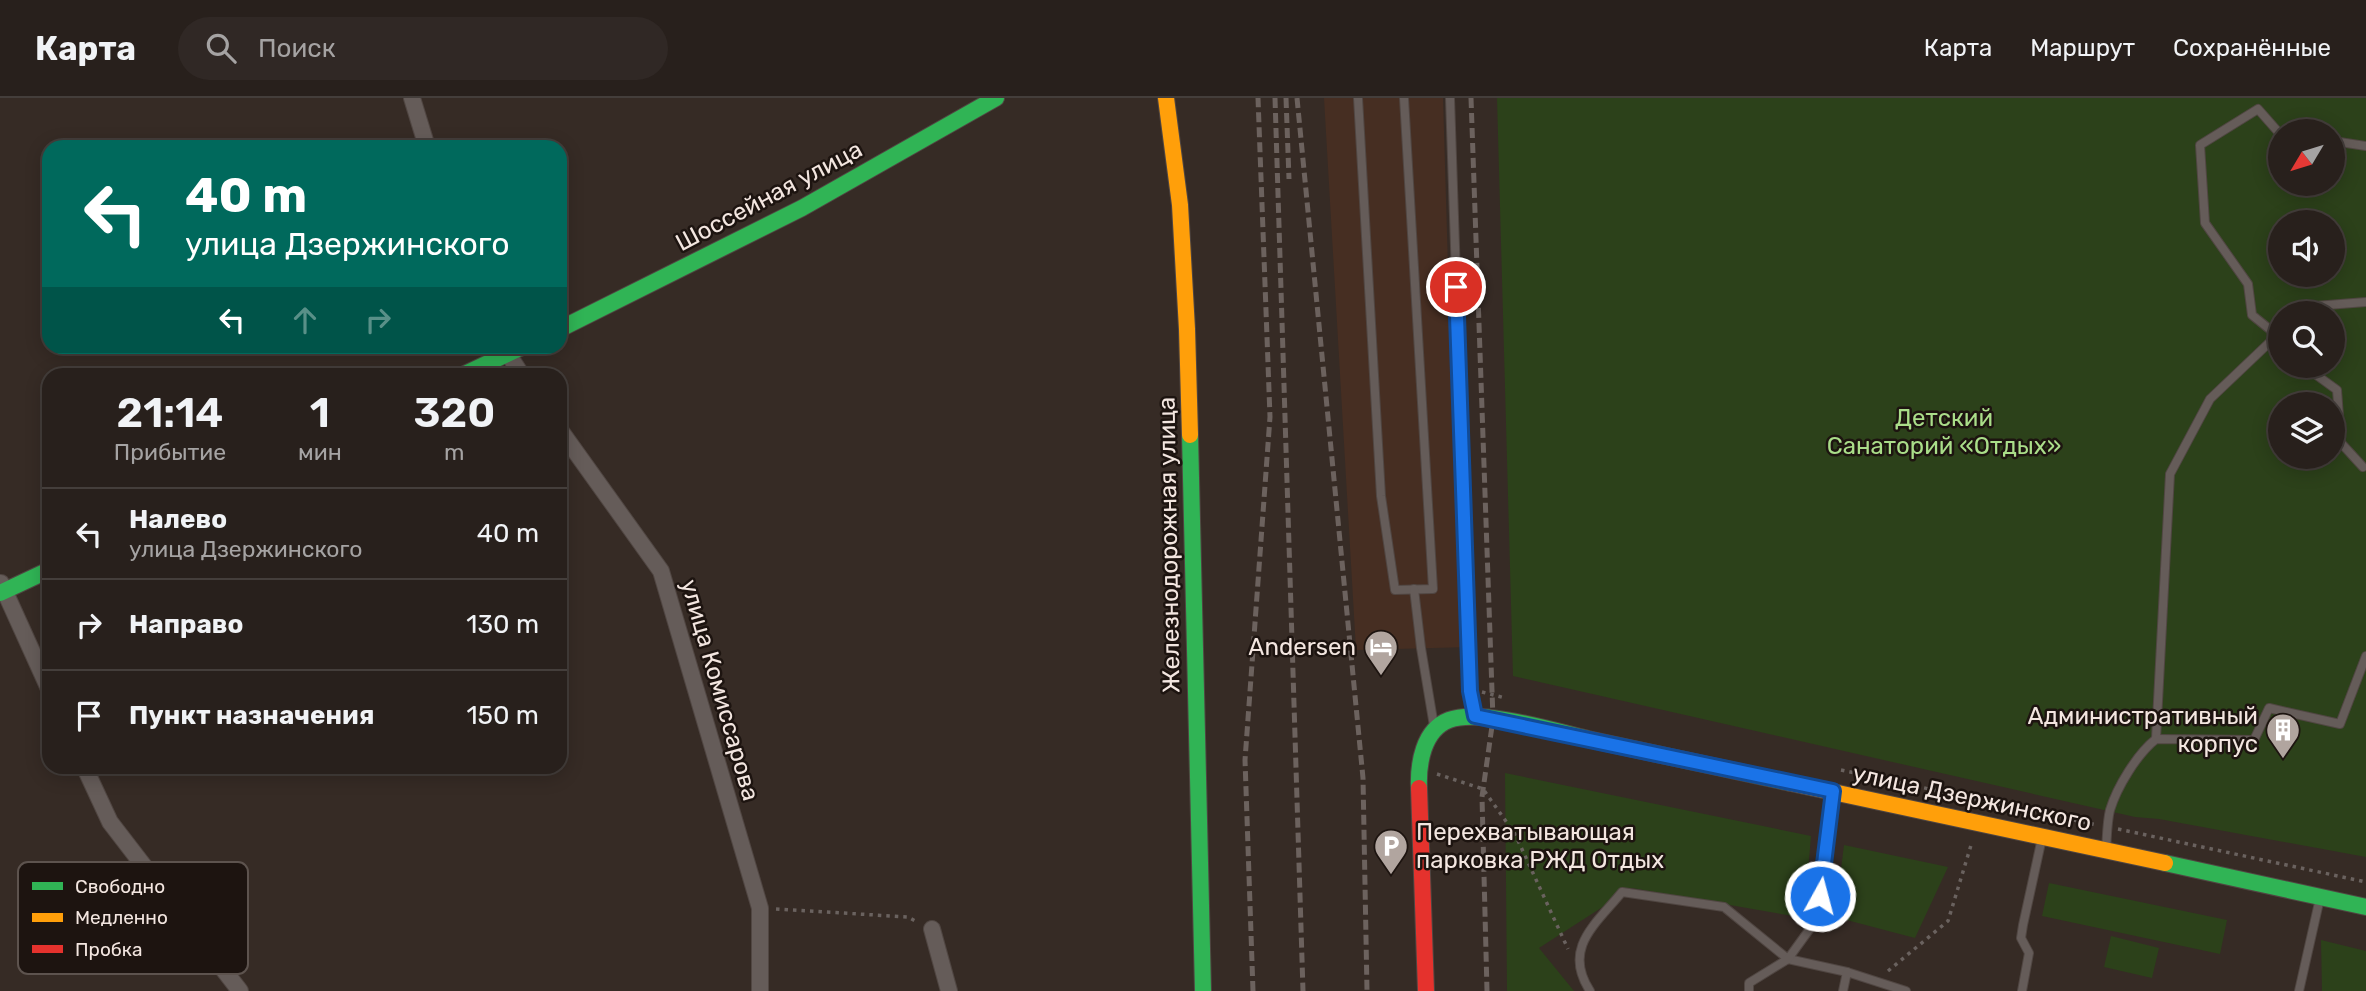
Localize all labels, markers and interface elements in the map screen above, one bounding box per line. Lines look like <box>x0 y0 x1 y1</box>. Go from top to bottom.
search box <box>178 17 668 80</box>
text: Карта <box>35 29 136 68</box>
icon: search <box>202 29 240 67</box>
text: Поиск <box>258 33 336 64</box>
text: Карта <box>1924 34 1992 62</box>
text: Маршрут <box>2030 34 2135 62</box>
text: Сохранённые <box>2173 34 2331 62</box>
north arrow <box>2268 119 2345 196</box>
map controls <box>2268 119 2345 469</box>
street label: Шоссейная улица <box>671 135 867 257</box>
text: 40 m <box>185 166 307 224</box>
icon: left <box>70 168 161 259</box>
button: sound <box>2268 210 2345 287</box>
text: улица Дзержинского <box>185 225 510 263</box>
pin <box>1426 257 1486 317</box>
icon: arrive <box>1437 268 1475 306</box>
icon: left <box>213 301 251 339</box>
icon: ahead <box>286 301 324 339</box>
icon: right <box>359 301 397 339</box>
button: search <box>2268 301 2345 378</box>
text: 21:14 <box>117 388 223 438</box>
text: 1 <box>310 388 330 438</box>
text: 320 <box>413 388 495 438</box>
button: layers <box>2268 392 2345 469</box>
street label: Железнодорожная улица <box>1152 397 1186 693</box>
park label: Детский Санаторий «Отдых» <box>1827 404 2061 460</box>
text: Прибытие <box>114 438 226 466</box>
text: мин <box>298 438 342 466</box>
text: m <box>444 438 465 466</box>
text: Налево <box>129 504 227 535</box>
icon: left <box>70 515 108 553</box>
text: 40 m <box>477 518 539 549</box>
text: улица Дзержинского <box>129 535 362 563</box>
street label: улица Комиссарова <box>675 576 765 804</box>
icon: right <box>70 606 108 644</box>
text: Направо <box>129 609 243 640</box>
text: 130 m <box>466 609 539 640</box>
hotel icon: Andersen <box>1362 628 1400 677</box>
place label: Andersen <box>1248 633 1356 661</box>
icon: arrive <box>70 697 108 735</box>
text: Пункт назначения <box>129 700 374 731</box>
text: 150 m <box>466 700 539 731</box>
place label: Административный корпус <box>2028 702 2258 758</box>
building icon: Административный корпус <box>2264 711 2302 760</box>
street label: улица Дзержинского <box>1850 759 2094 837</box>
place label: Перехватывающая парковка РЖД Отдых <box>1416 818 1664 874</box>
parking icon: Перехватывающая парковка РЖД Отдых <box>1372 827 1410 876</box>
position arrow <box>1783 859 1857 933</box>
legend <box>18 862 248 974</box>
text: Свободно <box>75 875 165 898</box>
text: Медленно <box>75 906 168 929</box>
text: Пробка <box>75 938 143 961</box>

